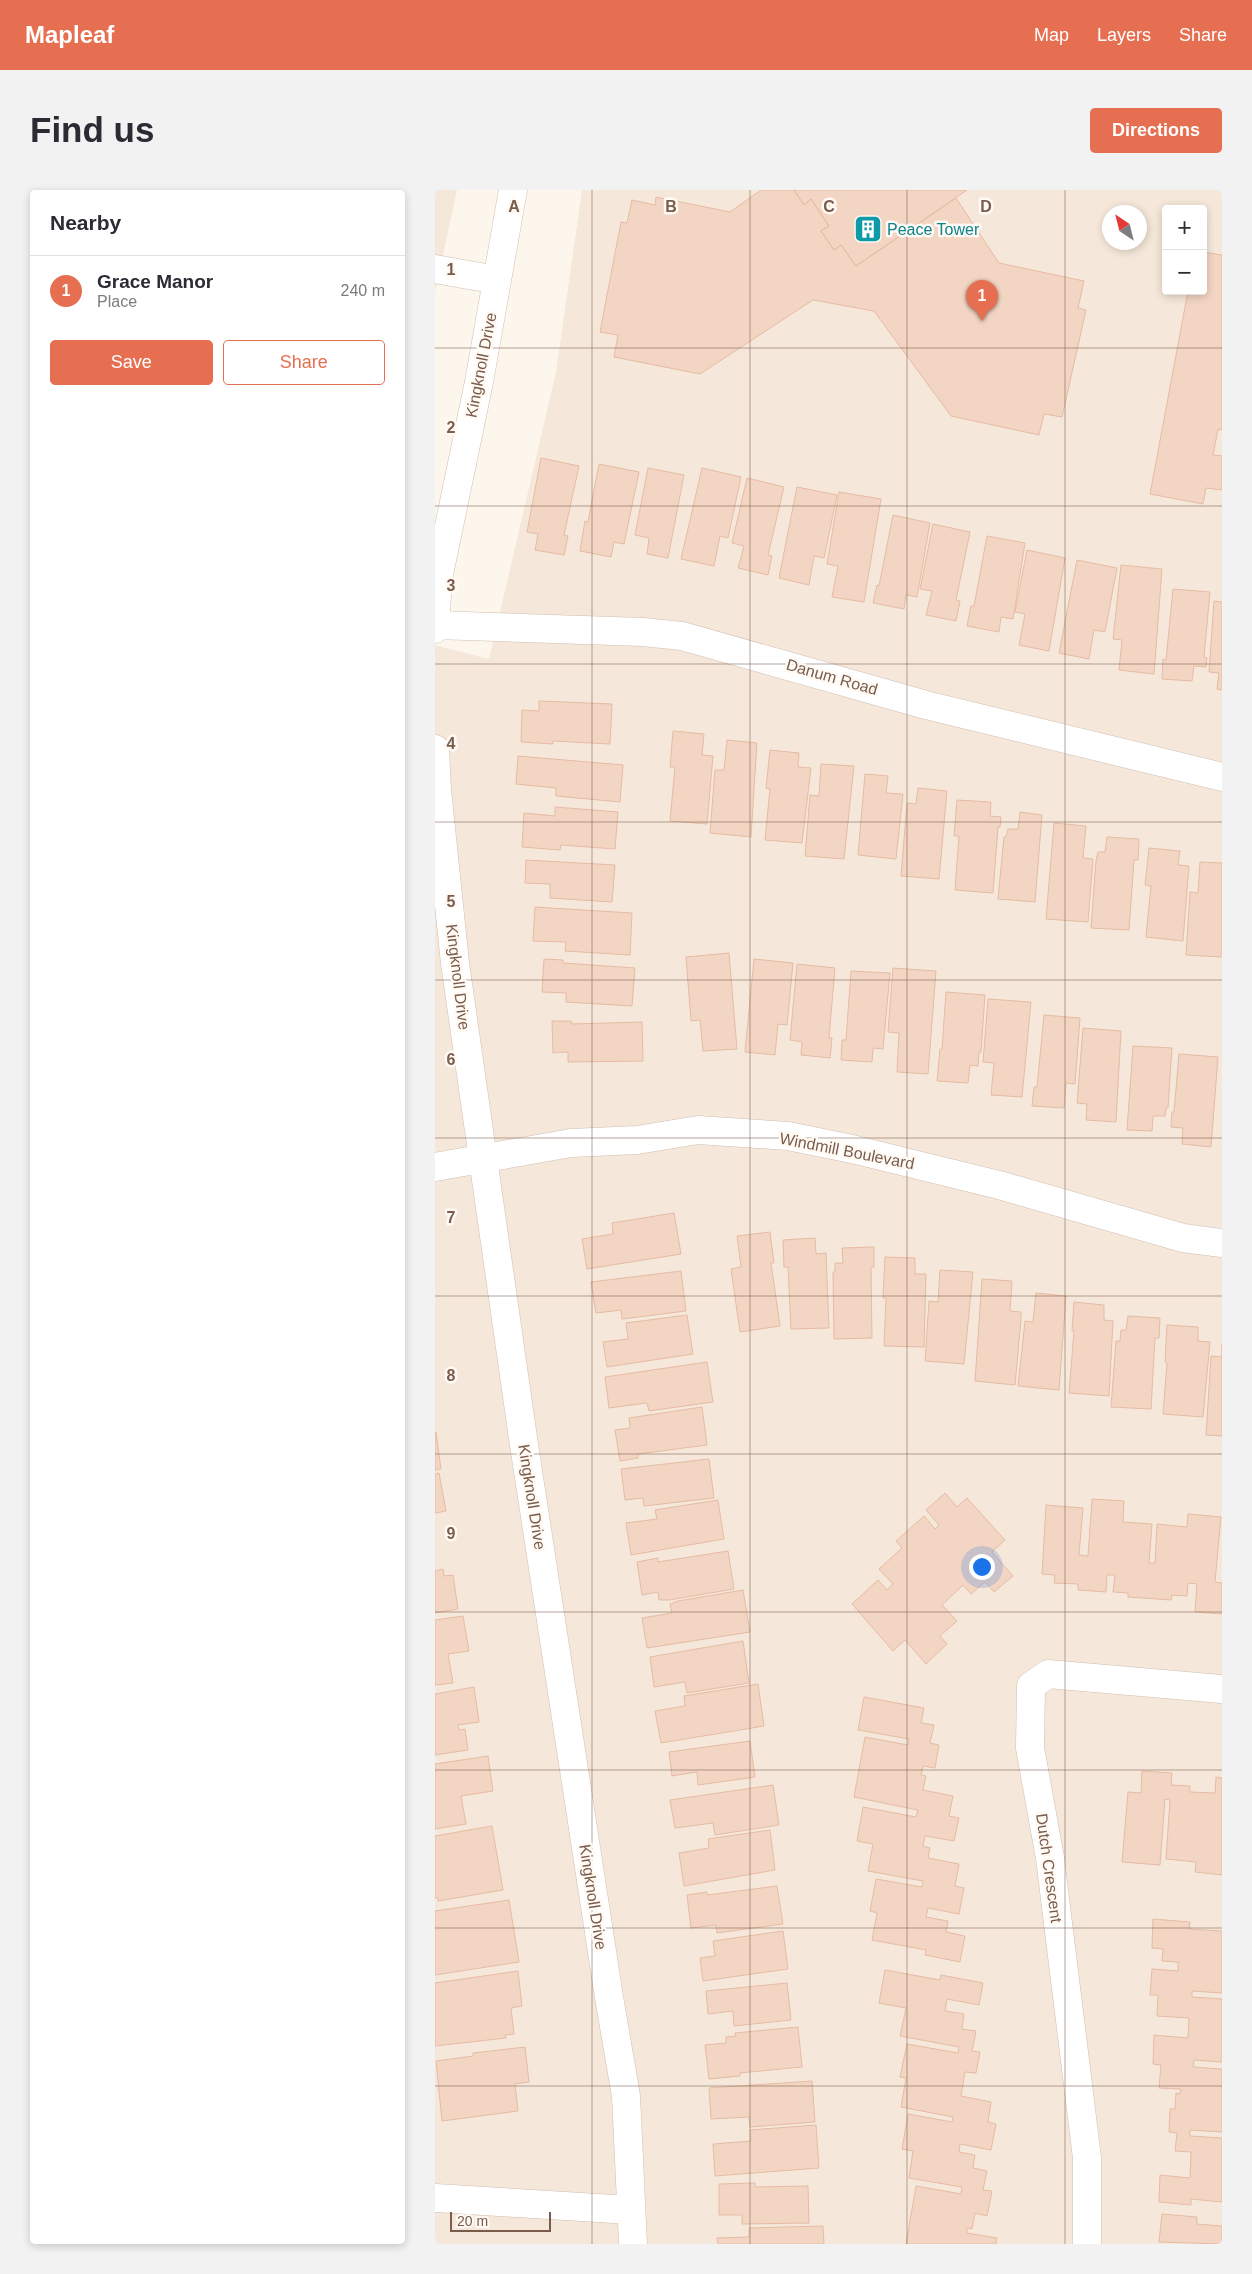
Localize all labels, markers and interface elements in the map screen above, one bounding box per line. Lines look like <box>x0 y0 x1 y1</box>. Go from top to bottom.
text: Mapleaf <box>25 21 114 48</box>
text: Map <box>1034 25 1069 45</box>
text: Layers <box>1097 25 1151 45</box>
text: Share <box>1179 25 1227 45</box>
button: Directions <box>1090 108 1222 153</box>
text: Find us <box>30 110 154 149</box>
text: A <box>508 198 520 215</box>
text: B <box>665 198 677 215</box>
text: C <box>823 198 835 215</box>
text: D <box>980 198 992 215</box>
north arrow <box>1102 205 1147 250</box>
map controls <box>1162 205 1207 295</box>
button: + <box>1162 205 1207 250</box>
text: Nearby <box>50 211 121 234</box>
building icon: Peace Tower <box>853 214 883 244</box>
place label: Peace Tower <box>887 221 980 238</box>
button: − <box>1162 250 1207 295</box>
text: 1 <box>447 261 456 278</box>
text: Grace Manor <box>97 271 213 292</box>
pin: 1 <box>966 280 998 321</box>
text: 1 <box>62 282 70 299</box>
text: 240 m <box>341 282 385 299</box>
text: Place <box>97 293 137 310</box>
street label: Kingknoll Drive <box>462 311 500 419</box>
button: Save <box>50 340 213 385</box>
button: Share <box>223 340 385 385</box>
text: 2 <box>447 419 456 436</box>
text: 3 <box>447 577 456 594</box>
street label: Danum Road <box>784 656 880 698</box>
text: 4 <box>447 735 456 752</box>
text: 5 <box>447 893 456 910</box>
street label: Kingknoll Drive <box>443 923 473 1031</box>
text: 6 <box>447 1051 456 1068</box>
street label: Windmill Boulevard <box>778 1130 916 1172</box>
text: 7 <box>447 1209 456 1226</box>
text: 8 <box>447 1367 456 1384</box>
street label: Kingknoll Drive <box>515 1443 549 1551</box>
text: 9 <box>447 1525 456 1542</box>
your location <box>969 1554 995 1580</box>
street label: Dutch Crescent <box>1033 1812 1065 1924</box>
street label: Kingknoll Drive <box>576 1843 610 1951</box>
scale bar <box>450 2209 551 2232</box>
text: 20 m <box>457 2213 488 2229</box>

